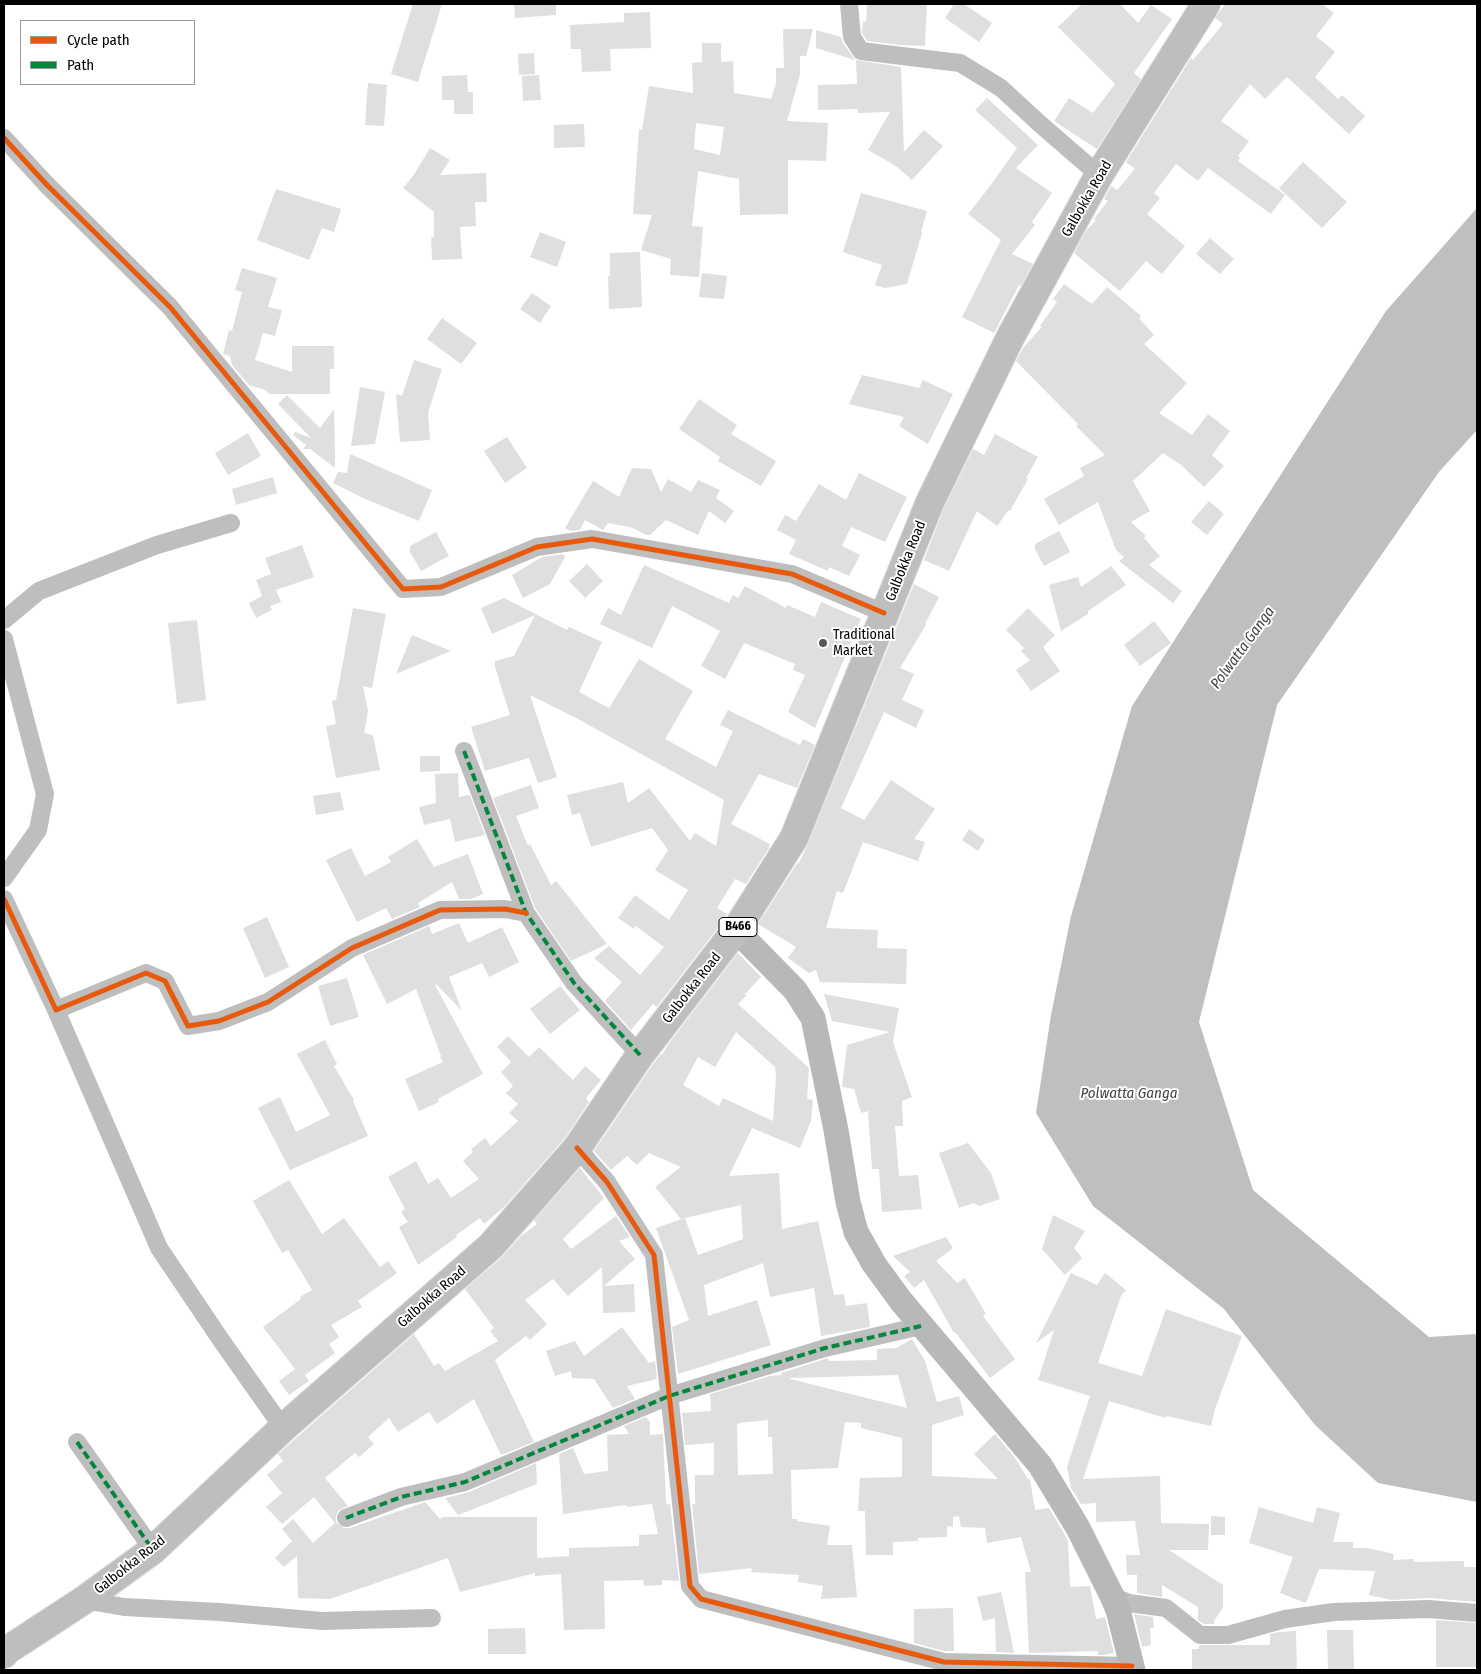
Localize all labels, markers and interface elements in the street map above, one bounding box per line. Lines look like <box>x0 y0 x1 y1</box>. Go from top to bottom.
legend <box>20 20 195 85</box>
text: Cycle path <box>67 31 130 49</box>
text: Path <box>67 56 94 74</box>
street label: Galbokka Road <box>1058 158 1116 240</box>
street label: Galbokka Road <box>882 518 930 604</box>
water label: Polwatta Ganga <box>1207 603 1279 693</box>
place label: Traditional Market <box>833 627 895 660</box>
marker: Traditional Market <box>817 637 829 649</box>
road number: B466 <box>719 918 757 936</box>
street label: Galbokka Road <box>659 949 725 1027</box>
water label: Polwatta Ganga <box>1080 1085 1178 1103</box>
street label: Galbokka Road <box>394 1263 470 1331</box>
street label: Galbokka Road <box>91 1532 169 1598</box>

